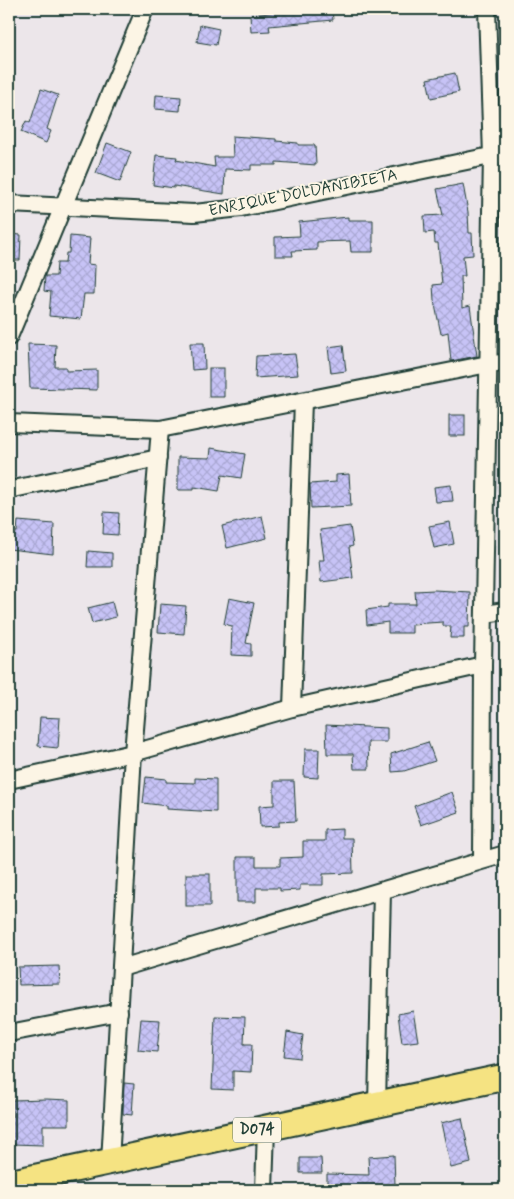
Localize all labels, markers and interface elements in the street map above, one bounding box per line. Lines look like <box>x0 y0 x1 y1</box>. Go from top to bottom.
street label: ENRIQUE DOLDANIBIETA <box>207 164 399 222</box>
road number: D074 <box>233 1118 281 1142</box>

